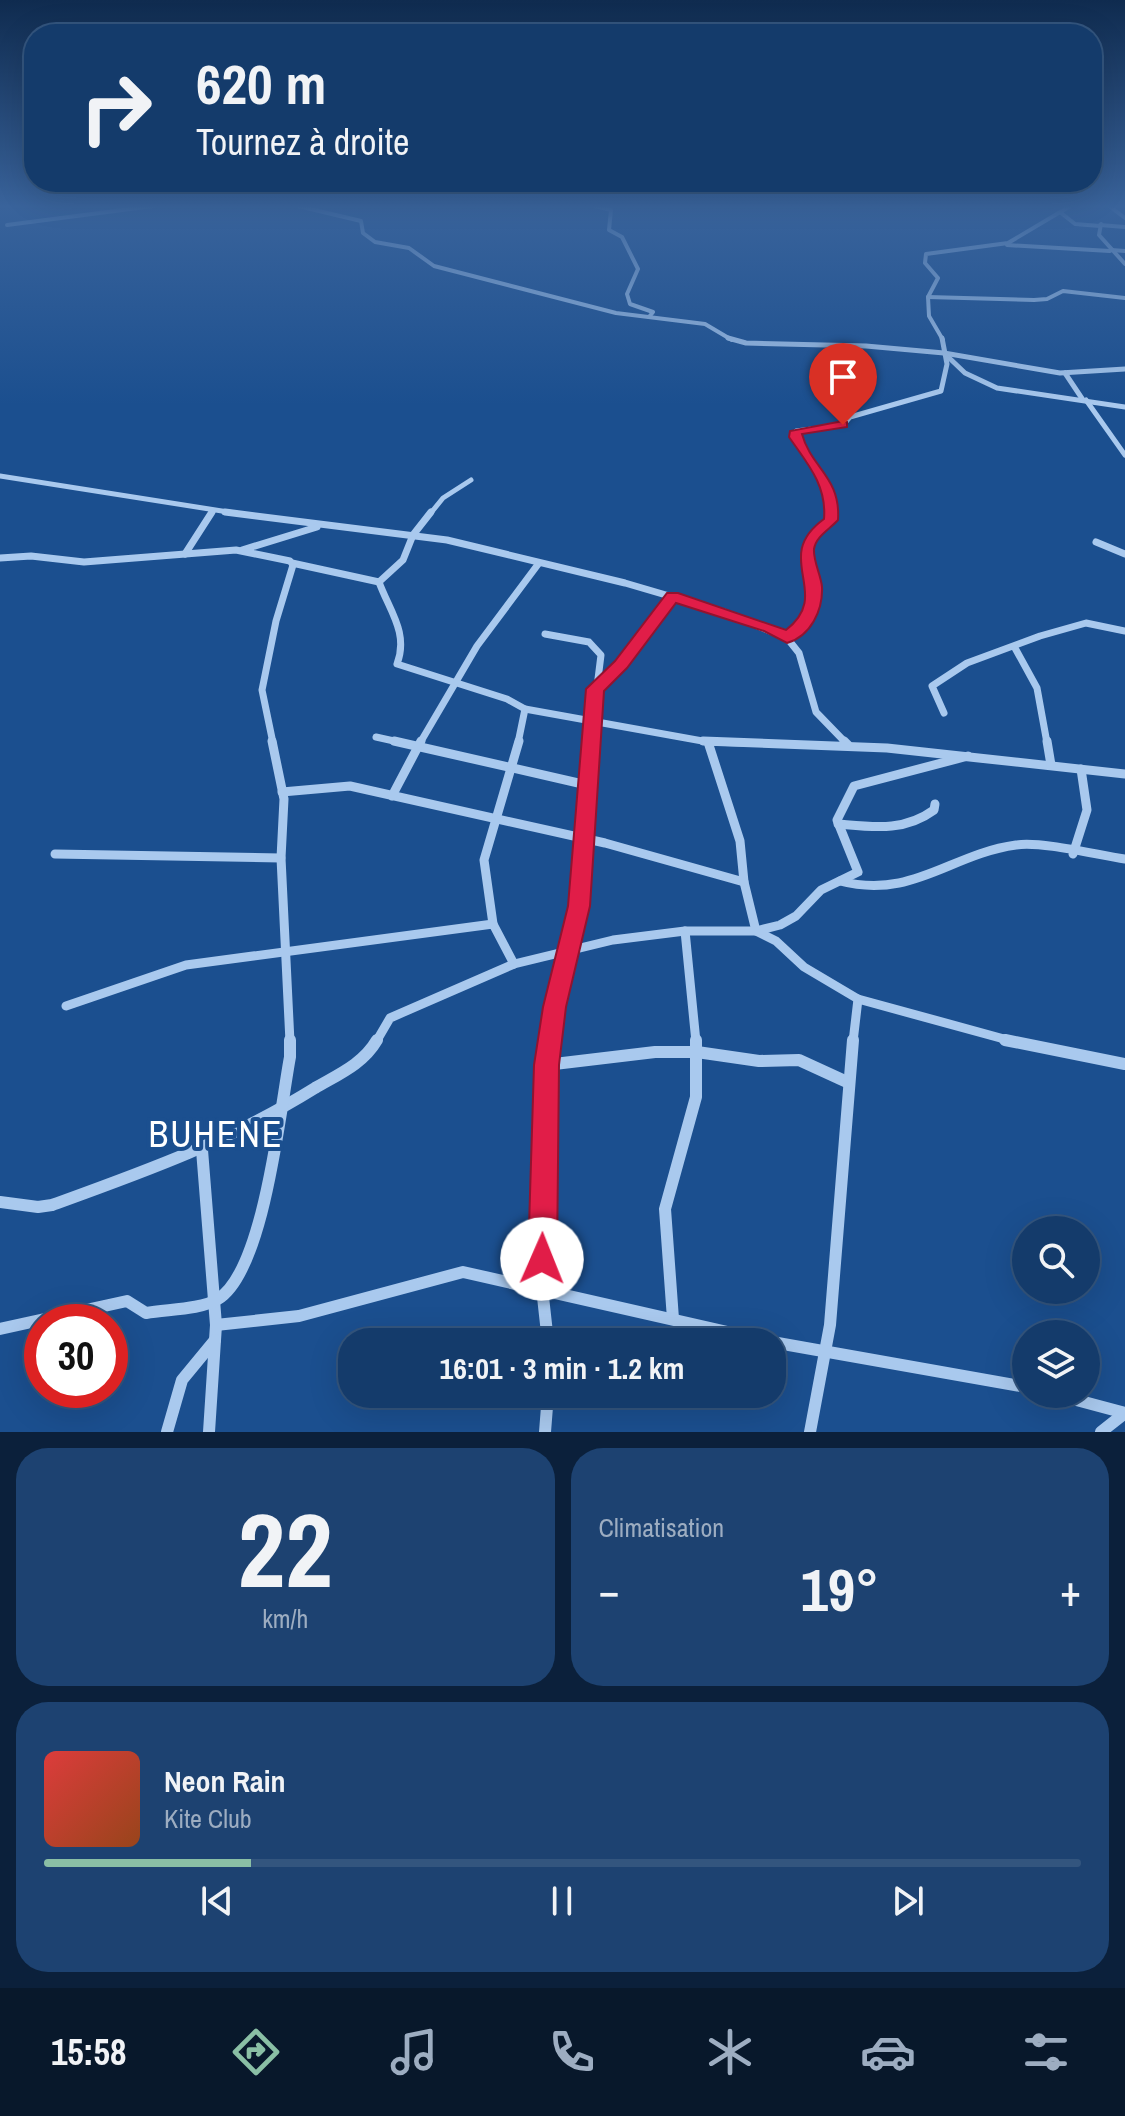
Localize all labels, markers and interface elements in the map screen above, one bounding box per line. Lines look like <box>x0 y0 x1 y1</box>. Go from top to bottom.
text: 620 m <box>196 46 326 121</box>
icon: right <box>64 56 168 160</box>
text: Tournez à droite <box>196 118 409 166</box>
pin <box>809 343 877 425</box>
icon: arrive <box>821 355 865 399</box>
district label: BUHENE <box>148 1110 284 1158</box>
map controls <box>1012 1216 1100 1408</box>
button: search <box>1012 1216 1100 1304</box>
position arrow <box>500 1217 584 1301</box>
speed limit sign: 30 <box>24 1304 128 1408</box>
button: layers <box>1012 1320 1100 1408</box>
text: 16:01 · 3 min · 1.2 km <box>440 1348 684 1388</box>
text: 22 <box>238 1479 333 1619</box>
text: Climatisation <box>599 1510 724 1545</box>
text: 19° <box>800 1549 879 1630</box>
text: − <box>599 1560 620 1620</box>
text: + <box>1060 1560 1081 1620</box>
text: km/h <box>262 1601 308 1636</box>
text: Neon Rain <box>164 1761 286 1801</box>
text: Kite Club <box>164 1801 252 1836</box>
icon: previous <box>195 1879 239 1923</box>
icon: pause <box>540 1879 584 1923</box>
icon: next <box>886 1879 930 1923</box>
icon: directions <box>228 2024 284 2080</box>
icon: music <box>386 2024 442 2080</box>
icon: phone <box>544 2024 600 2080</box>
icon: climate <box>702 2024 758 2080</box>
icon: car <box>860 2024 916 2080</box>
icon: filters <box>1018 2024 1074 2080</box>
text: 15:58 <box>51 2028 126 2076</box>

